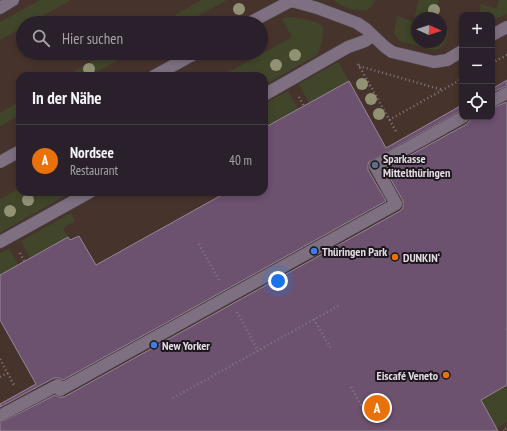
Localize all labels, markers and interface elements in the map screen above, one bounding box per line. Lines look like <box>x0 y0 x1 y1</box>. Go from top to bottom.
north arrow <box>411 12 447 48</box>
map controls <box>459 12 495 120</box>
button: + <box>459 12 495 48</box>
search box <box>16 16 268 60</box>
icon: search <box>30 27 52 49</box>
text: Hier suchen <box>62 29 123 48</box>
button: − <box>459 48 495 84</box>
button: locate <box>459 84 495 120</box>
text: In der Nähe <box>32 87 102 109</box>
text: Nordsee <box>70 143 114 162</box>
place label: Sparkasse Mittelthüringen <box>383 151 450 180</box>
text: A <box>42 152 48 169</box>
text: 40 m <box>229 152 252 169</box>
marker: Sparkasse Mittelthüringen <box>370 160 380 170</box>
text: Restaurant <box>70 162 118 179</box>
place label: Thüringen Park <box>322 244 387 259</box>
marker: Thüringen Park <box>309 246 319 256</box>
place label: DUNKIN‘ <box>403 250 440 265</box>
marker: DUNKIN‘ <box>390 252 400 262</box>
your location <box>268 271 288 291</box>
place label: New Yorker <box>162 338 210 353</box>
marker: New Yorker <box>149 340 159 350</box>
place label: Eiscafé Veneto <box>377 368 439 383</box>
marker: Eiscafé Veneto <box>441 370 451 380</box>
pin: A <box>364 393 390 423</box>

